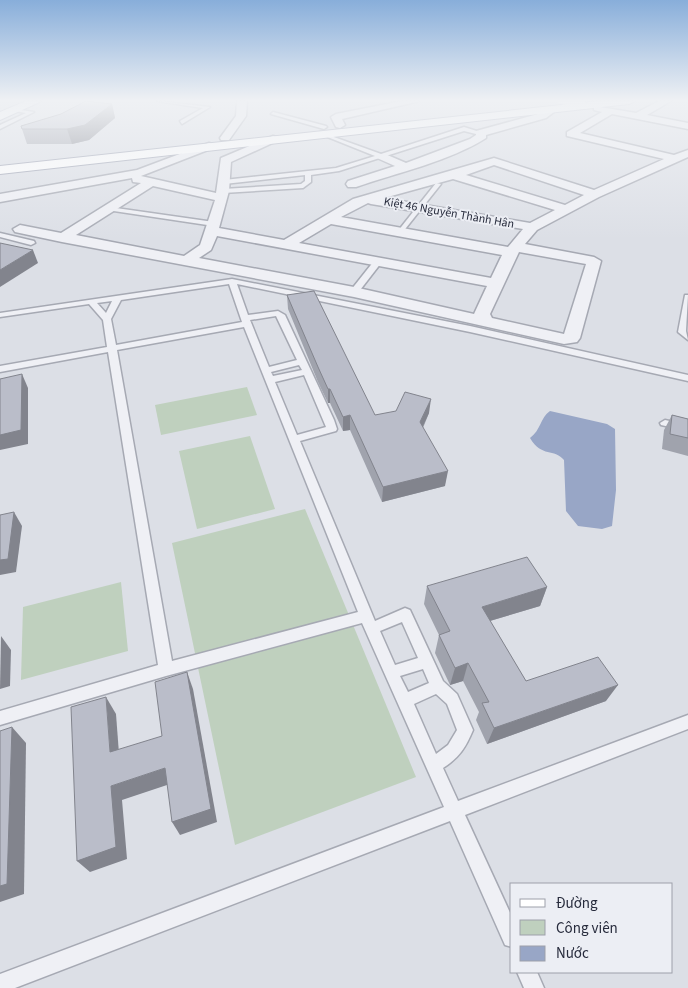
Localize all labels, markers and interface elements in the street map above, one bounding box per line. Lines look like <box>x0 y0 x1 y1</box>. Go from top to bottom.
street label: Kiệt 46 Nguyễn Thành Hân <box>382 193 516 233</box>
legend <box>510 883 673 973</box>
text: Đường <box>556 893 598 914</box>
text: Công viên <box>556 918 618 939</box>
text: Nước <box>556 943 589 964</box>

